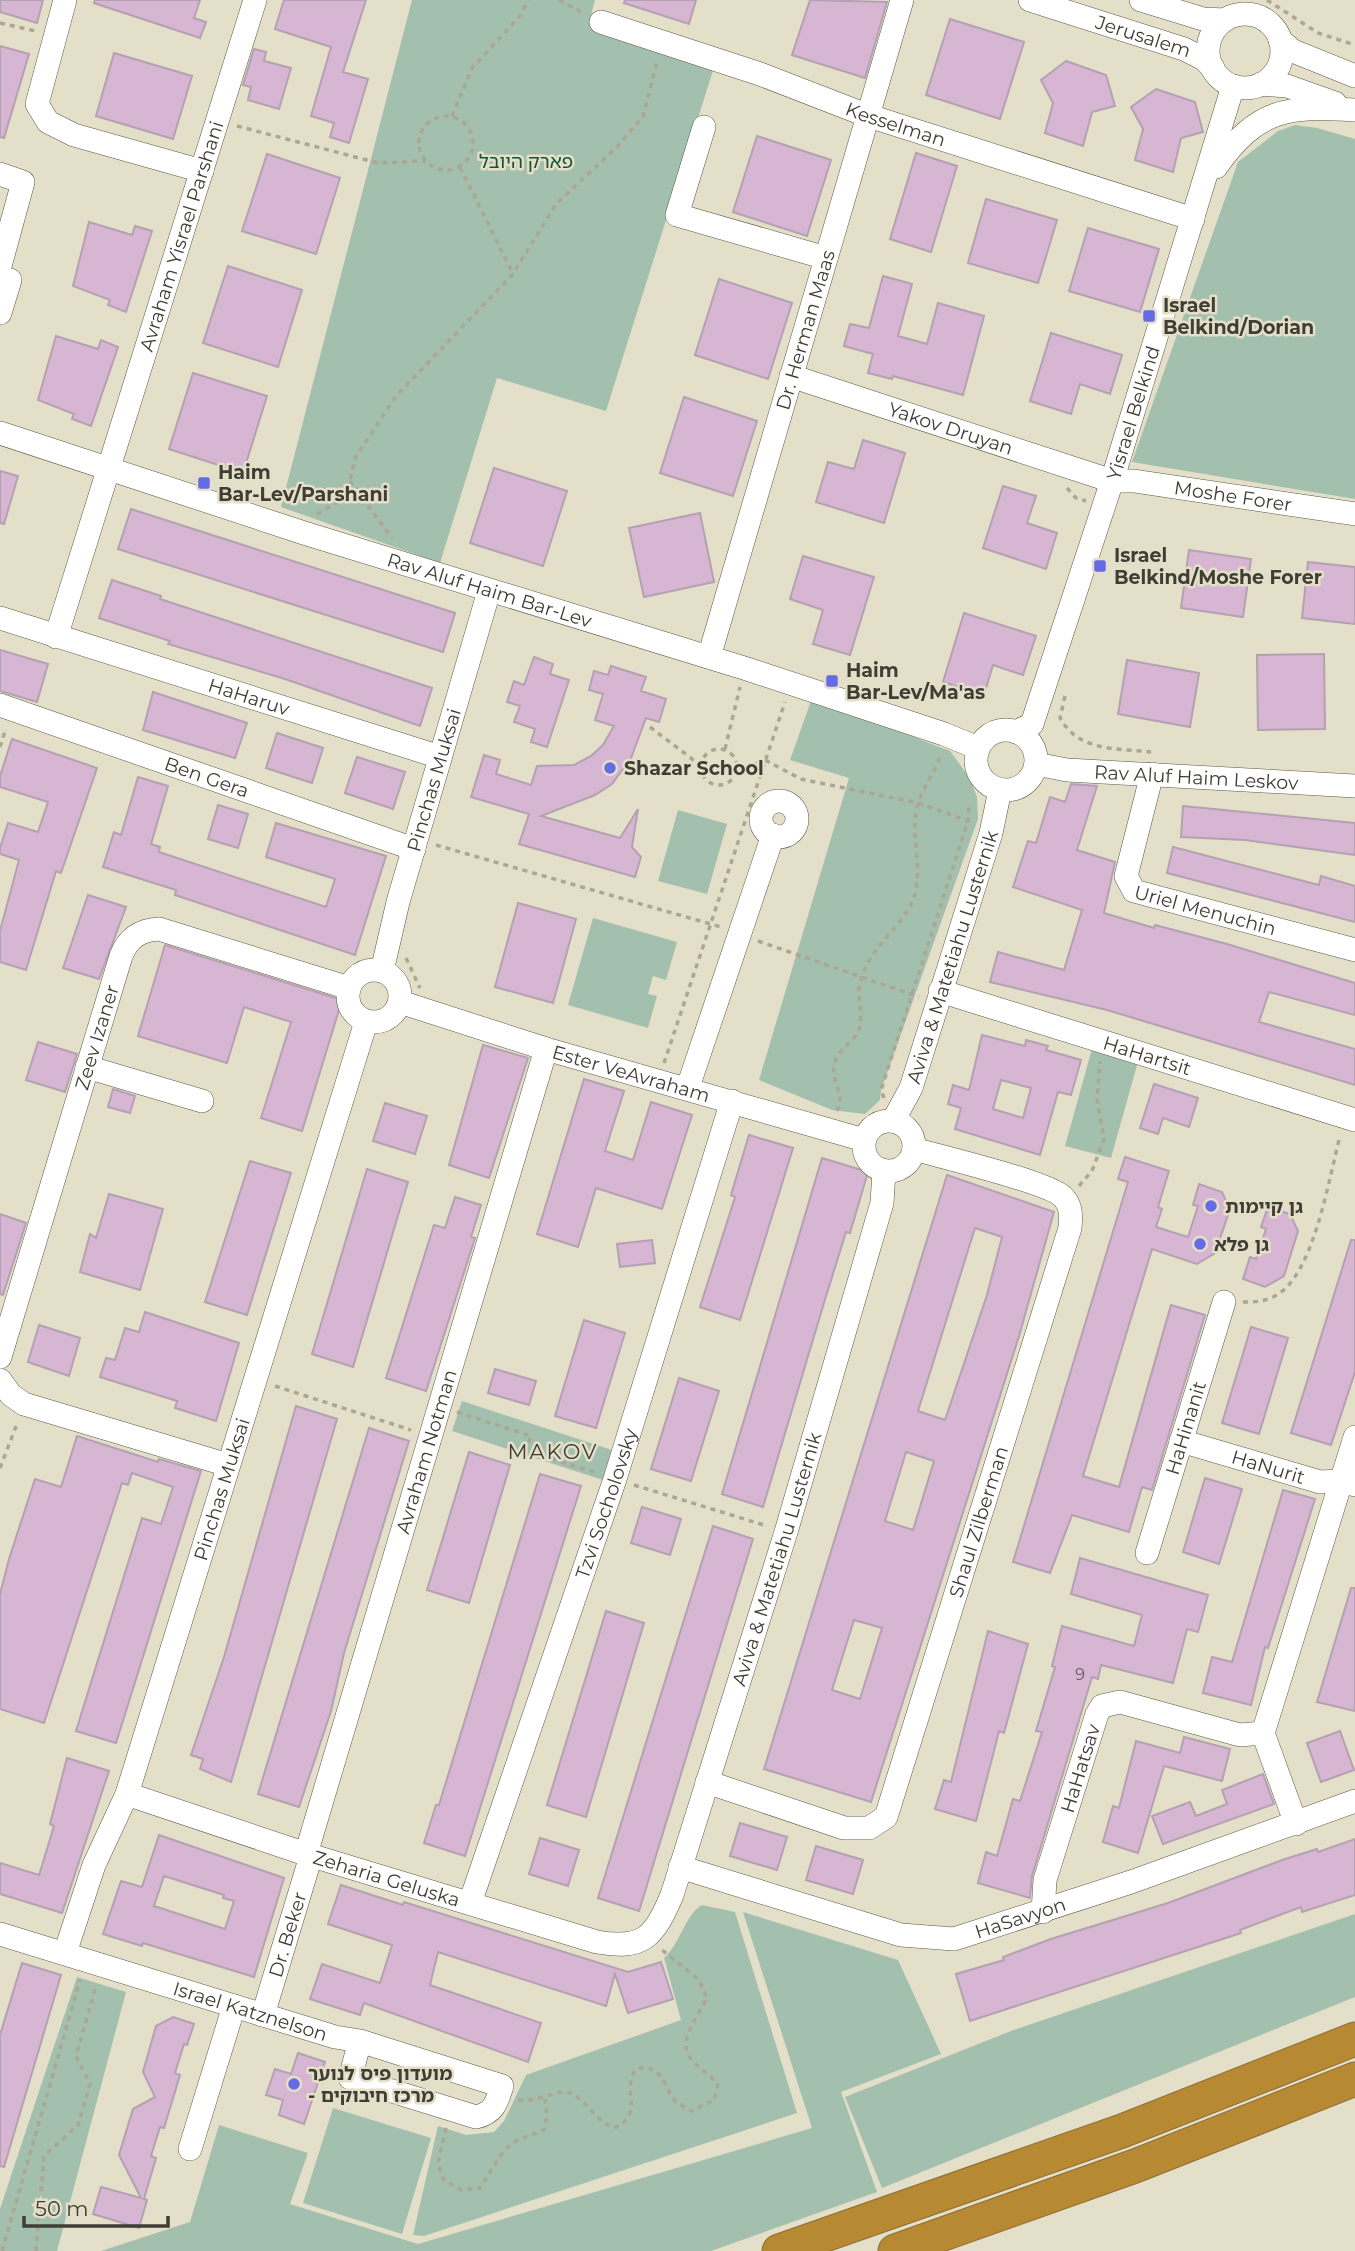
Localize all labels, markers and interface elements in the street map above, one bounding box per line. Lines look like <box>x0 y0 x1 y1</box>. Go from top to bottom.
street label: Jerusalem <box>1092 10 1194 62</box>
street label: Kesselman <box>842 97 948 152</box>
street label: Avraham Yisrael Parshani <box>135 118 229 354</box>
park label: פארק היובל <box>479 150 573 173</box>
street label: Dr. Herman Maas <box>771 247 840 413</box>
place label: Israel Belkind/Dorian <box>1163 294 1314 339</box>
marker: Israel Belkind/Dorian <box>1141 308 1157 324</box>
street label: Yisrael Belkind <box>1102 343 1165 483</box>
street label: Yakov Druyan <box>885 398 1016 460</box>
place label: Haim Bar-Lev/Parshani <box>218 461 388 506</box>
marker: Haim Bar-Lev/Parshani <box>196 475 212 491</box>
street label: Moshe Forer <box>1173 476 1294 516</box>
place label: Israel Belkind/Moshe Forer <box>1114 544 1322 589</box>
street label: Rav Aluf Haim Bar-Lev <box>384 548 595 633</box>
marker: Israel Belkind/Moshe Forer <box>1092 558 1108 574</box>
place label: Haim Bar-Lev/Ma'as <box>846 659 985 704</box>
street label: HaHaruv <box>205 673 293 721</box>
marker: Haim Bar-Lev/Ma'as <box>824 673 840 689</box>
street label: Pinchas Muksai <box>402 706 466 854</box>
street label: Ben Gera <box>161 752 252 803</box>
place label: Shazar School <box>624 757 764 780</box>
marker: Shazar School <box>602 760 618 776</box>
street label: Rav Aluf Haim Leskov <box>1093 761 1300 795</box>
street label: Aviva & Matetiahu Lusternik <box>902 827 1003 1086</box>
street label: Uriel Menuchin <box>1132 881 1279 940</box>
street label: Zeev Izaner <box>70 982 124 1093</box>
street label: HaHartsit <box>1100 1031 1194 1080</box>
street label: Ester VeAvraham <box>550 1040 712 1107</box>
place label: גן קיימות <box>1225 1195 1303 1218</box>
marker: גן קיימות <box>1203 1198 1219 1214</box>
place label: גן פלא <box>1214 1233 1269 1256</box>
marker: גן פלא <box>1192 1236 1208 1252</box>
street label: Avraham Notman <box>391 1367 462 1536</box>
street label: HaHinanit <box>1161 1378 1211 1478</box>
street label: Pinchas Muksai <box>189 1415 255 1564</box>
street label: Tzvi Socholovsky <box>571 1425 642 1582</box>
street label: Aviva & Matetiahu Lusternik <box>727 1429 827 1689</box>
district label: MAKOV <box>507 1439 599 1464</box>
street label: Shaul Zilberman <box>944 1443 1013 1601</box>
street label: HaNurit <box>1229 1446 1308 1489</box>
house number: 9 <box>1075 1665 1085 1684</box>
street label: HaHatsav <box>1056 1721 1105 1816</box>
street label: Zeharia Geluska <box>310 1846 463 1912</box>
street label: Dr. Beker <box>264 1889 311 1980</box>
street label: HaSavyon <box>972 1893 1069 1944</box>
street label: Israel Katznelson <box>170 1977 330 2046</box>
place label: מועדון פיס לנוער - מרכז חיבוקים <box>308 2062 452 2107</box>
marker: מועדון פיס לנוער - מרכז חיבוקים <box>286 2076 302 2092</box>
scale bar <box>24 2184 168 2228</box>
text: 50 m <box>35 2196 89 2221</box>

